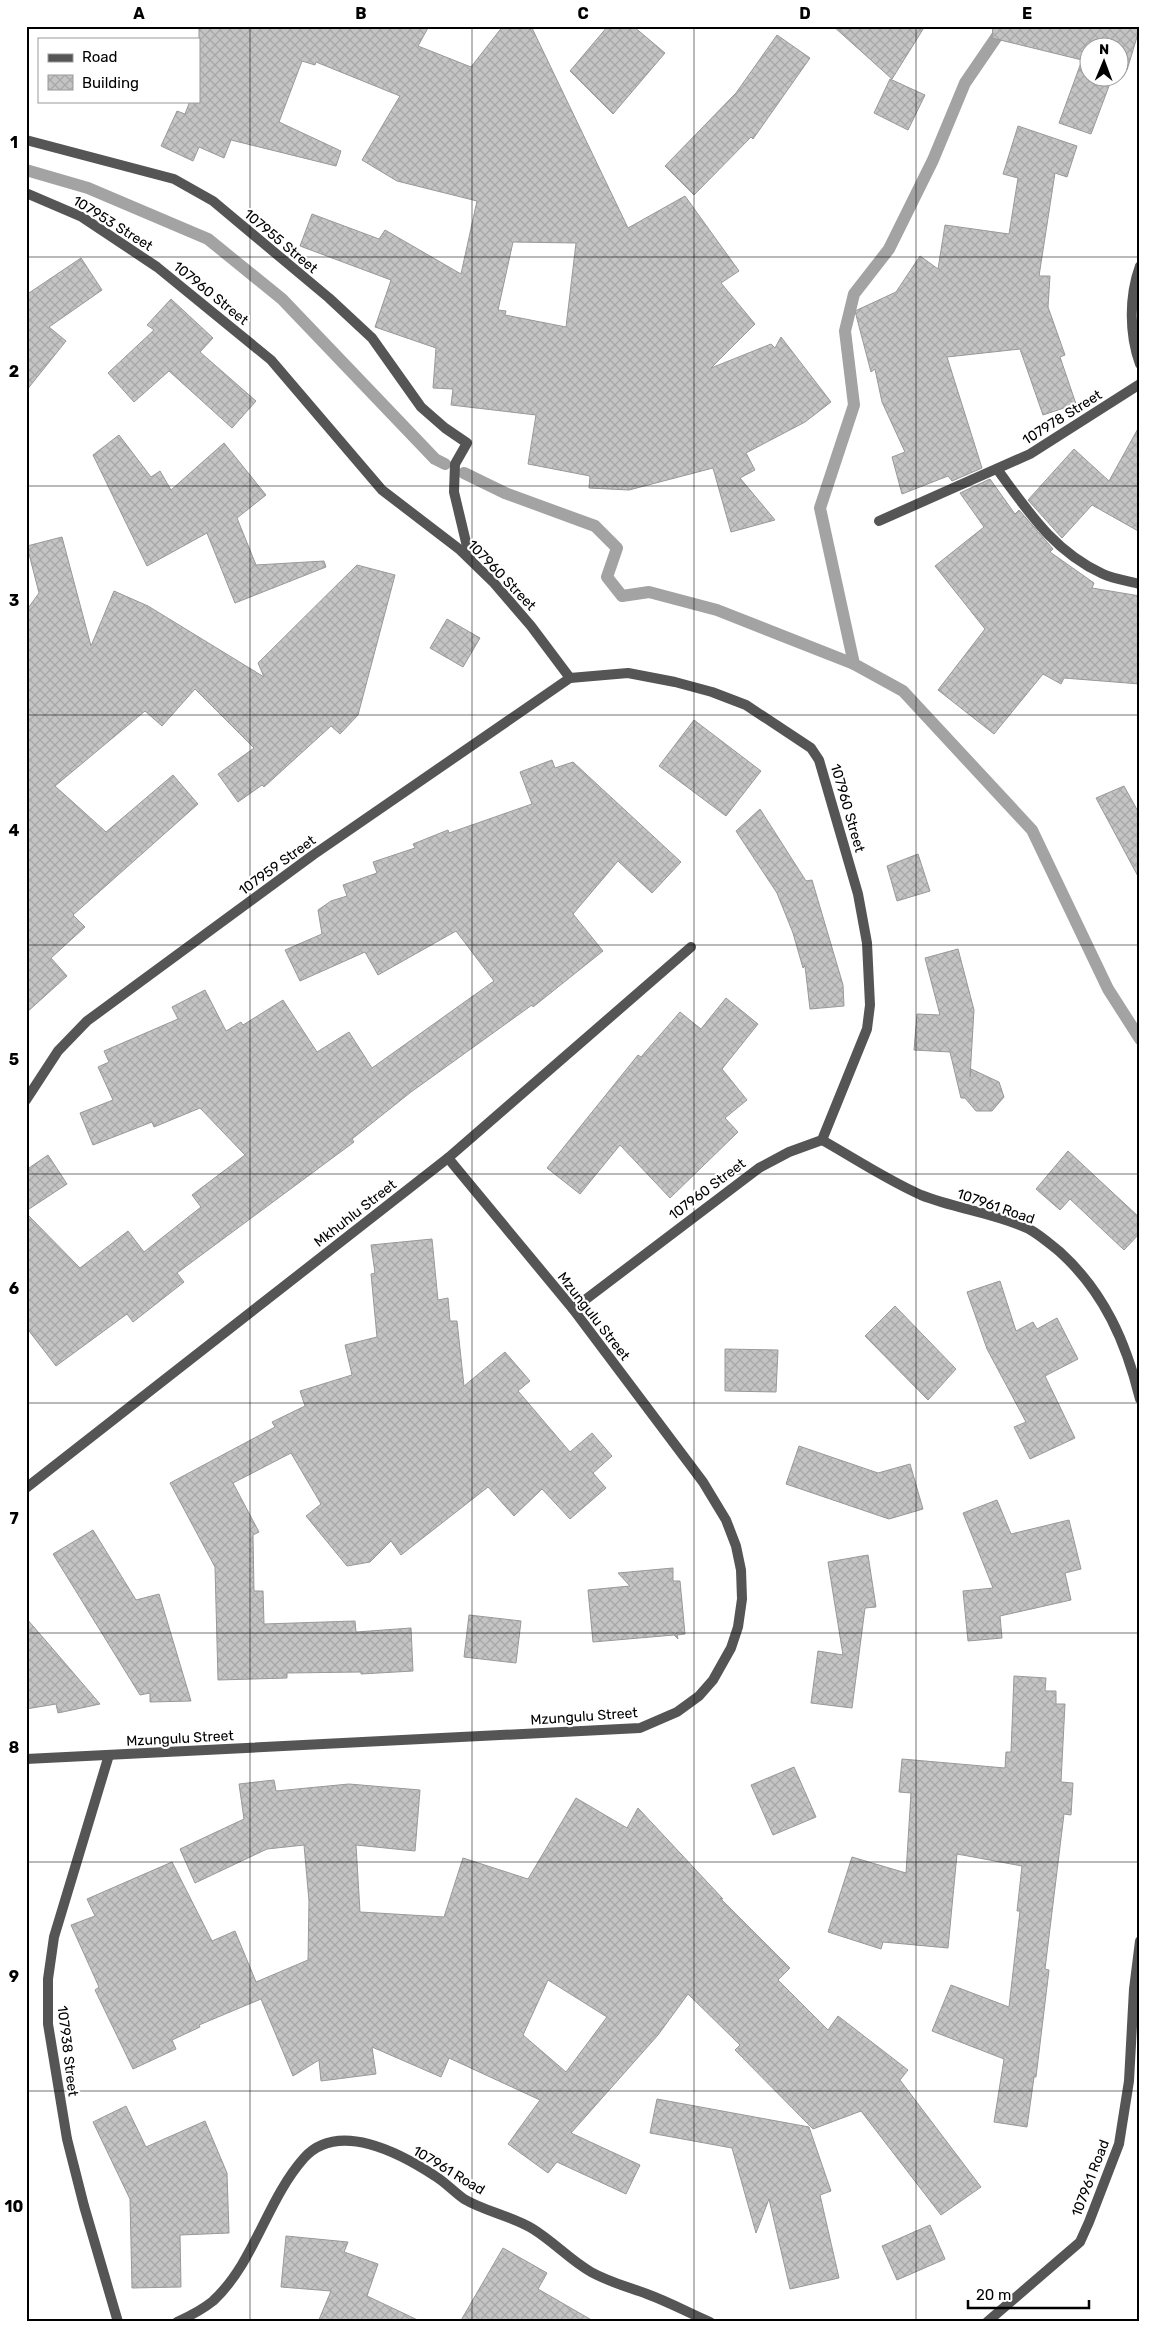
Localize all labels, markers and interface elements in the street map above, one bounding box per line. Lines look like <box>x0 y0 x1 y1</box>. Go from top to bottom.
text: A <box>133 4 145 23</box>
text: B <box>355 4 367 23</box>
text: C <box>577 4 589 23</box>
text: D <box>799 4 811 23</box>
text: E <box>1022 4 1032 23</box>
legend <box>38 38 200 102</box>
north arrow <box>1078 38 1128 88</box>
text: N <box>1099 41 1109 58</box>
text: Road <box>82 48 118 66</box>
text: Building <box>82 74 139 92</box>
text: 1 <box>10 133 18 152</box>
street label: 107953 Street <box>70 192 156 255</box>
street label: 107955 Street <box>240 206 321 277</box>
street label: 107960 Street <box>170 258 252 329</box>
text: 2 <box>9 362 19 381</box>
street label: 107978 Street <box>1019 386 1106 449</box>
street label: 107960 Street <box>464 537 540 615</box>
text: 3 <box>9 591 19 610</box>
street label: 107960 Street <box>827 762 868 855</box>
text: 4 <box>9 821 20 840</box>
street label: 107959 Street <box>236 832 319 899</box>
text: 5 <box>9 1050 19 1069</box>
street label: 107960 Street <box>666 1155 749 1224</box>
street label: Mkhuhlu Street <box>311 1176 400 1251</box>
street label: 107961 Road <box>955 1185 1037 1228</box>
street label: Mzungulu Street <box>554 1269 634 1364</box>
text: 6 <box>9 1279 19 1298</box>
text: 7 <box>9 1509 19 1528</box>
street label: Mzungulu Street <box>530 1704 639 1729</box>
street label: Mzungulu Street <box>126 1727 235 1750</box>
text: 8 <box>9 1738 20 1757</box>
text: 9 <box>9 1967 19 1986</box>
street label: 107938 Street <box>53 2005 82 2098</box>
street label: 107961 Road <box>1068 2137 1113 2219</box>
street label: 107961 Road <box>410 2142 488 2199</box>
text: 10 <box>5 2197 24 2216</box>
scale bar <box>968 2278 1090 2310</box>
text: 20 m <box>976 2286 1011 2304</box>

